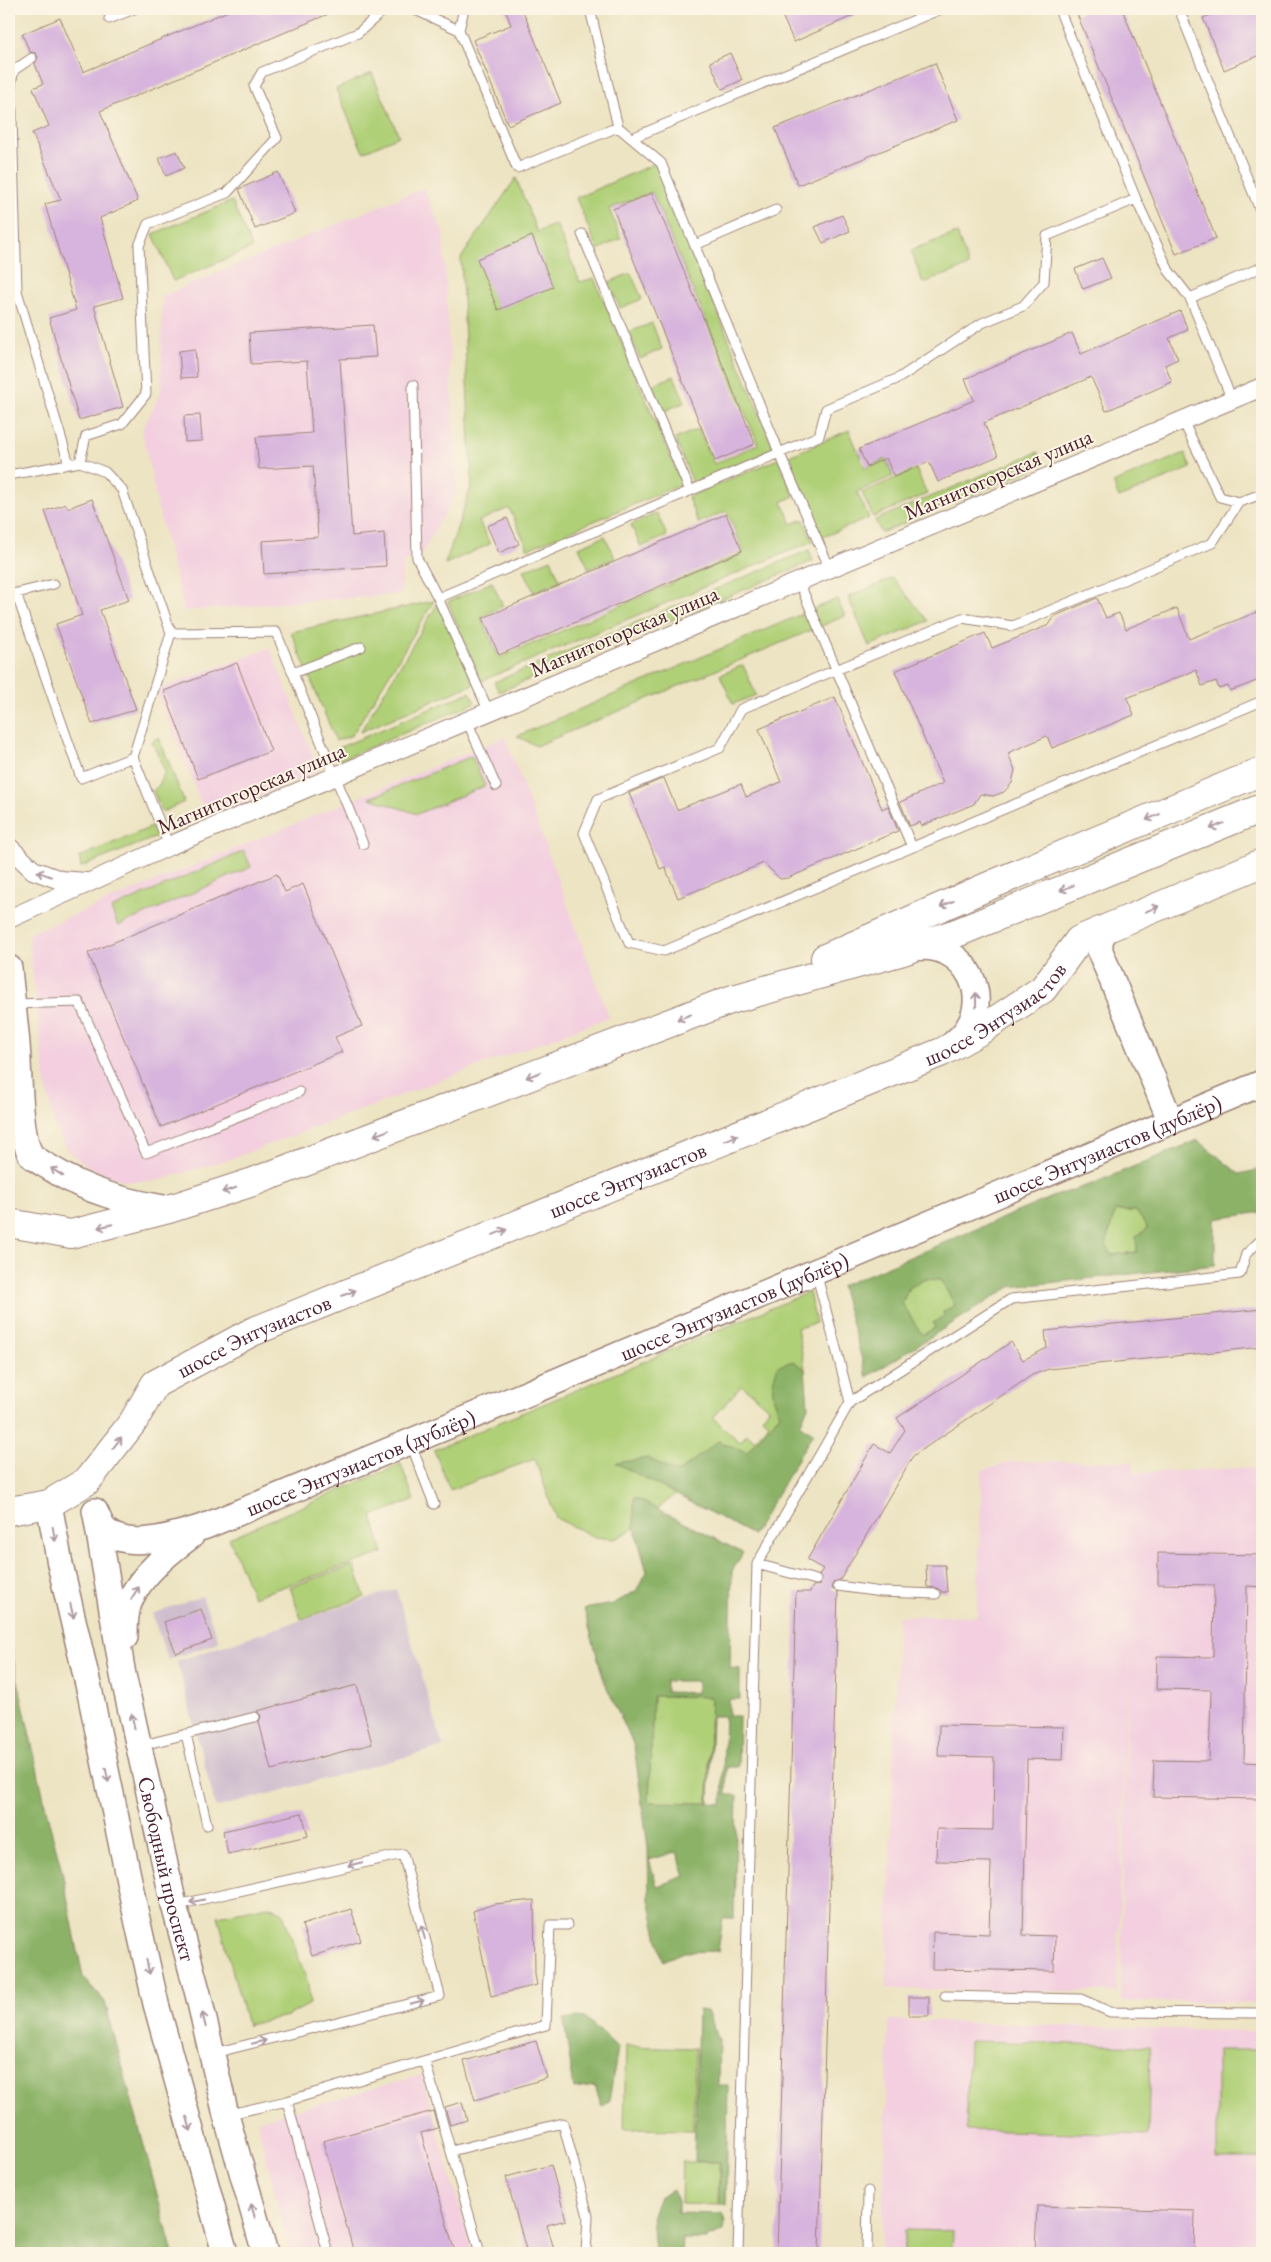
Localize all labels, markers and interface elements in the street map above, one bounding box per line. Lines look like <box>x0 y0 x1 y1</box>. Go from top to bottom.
street label: Магнитогорская улица <box>899 422 1097 527</box>
street label: Магнитогорская улица <box>525 579 723 684</box>
street label: Магнитогорская улица <box>152 736 350 841</box>
one-way arrow <box>1146 813 1161 822</box>
one-way arrow <box>1210 822 1225 832</box>
one-way arrow <box>37 869 53 878</box>
one-way arrow <box>1060 884 1075 893</box>
one-way arrow <box>940 900 955 910</box>
one-way arrow <box>1144 904 1159 914</box>
street label: шоссе Энтузиастов <box>920 956 1073 1073</box>
one-way arrow <box>971 992 981 1008</box>
one-way arrow <box>677 1013 693 1022</box>
one-way arrow <box>525 1071 541 1080</box>
street label: шоссе Энтузиастов (дублёр) <box>989 1088 1226 1210</box>
one-way arrow <box>374 1129 389 1138</box>
one-way arrow <box>723 1133 738 1142</box>
street label: шоссе Энтузиастов <box>545 1135 711 1225</box>
one-way arrow <box>51 1167 65 1177</box>
one-way arrow <box>221 1185 237 1195</box>
one-way arrow <box>98 1221 114 1231</box>
one-way arrow <box>492 1227 507 1236</box>
street label: шоссе Энтузиастов (дублёр) <box>616 1245 853 1368</box>
street label: шоссе Энтузиастов <box>172 1287 335 1385</box>
one-way arrow <box>341 1288 356 1297</box>
street label: шоссе Энтузиастов (дублёр) <box>242 1402 480 1523</box>
one-way arrow <box>111 1437 122 1450</box>
one-way arrow <box>50 1526 60 1542</box>
one-way arrow <box>130 1586 140 1600</box>
one-way arrow <box>68 1603 77 1619</box>
one-way arrow <box>128 1713 137 1729</box>
one-way arrow <box>103 1767 112 1783</box>
street label: Свободный проспект <box>131 1774 203 1964</box>
one-way arrow <box>348 1860 364 1870</box>
one-way arrow <box>189 1896 205 1906</box>
one-way arrow <box>418 1924 428 1940</box>
one-way arrow <box>144 1958 153 1974</box>
one-way arrow <box>408 1997 424 2006</box>
one-way arrow <box>199 2013 208 2029</box>
one-way arrow <box>251 2037 267 2046</box>
one-way arrow <box>184 2116 194 2132</box>
one-way arrow <box>248 2204 257 2220</box>

